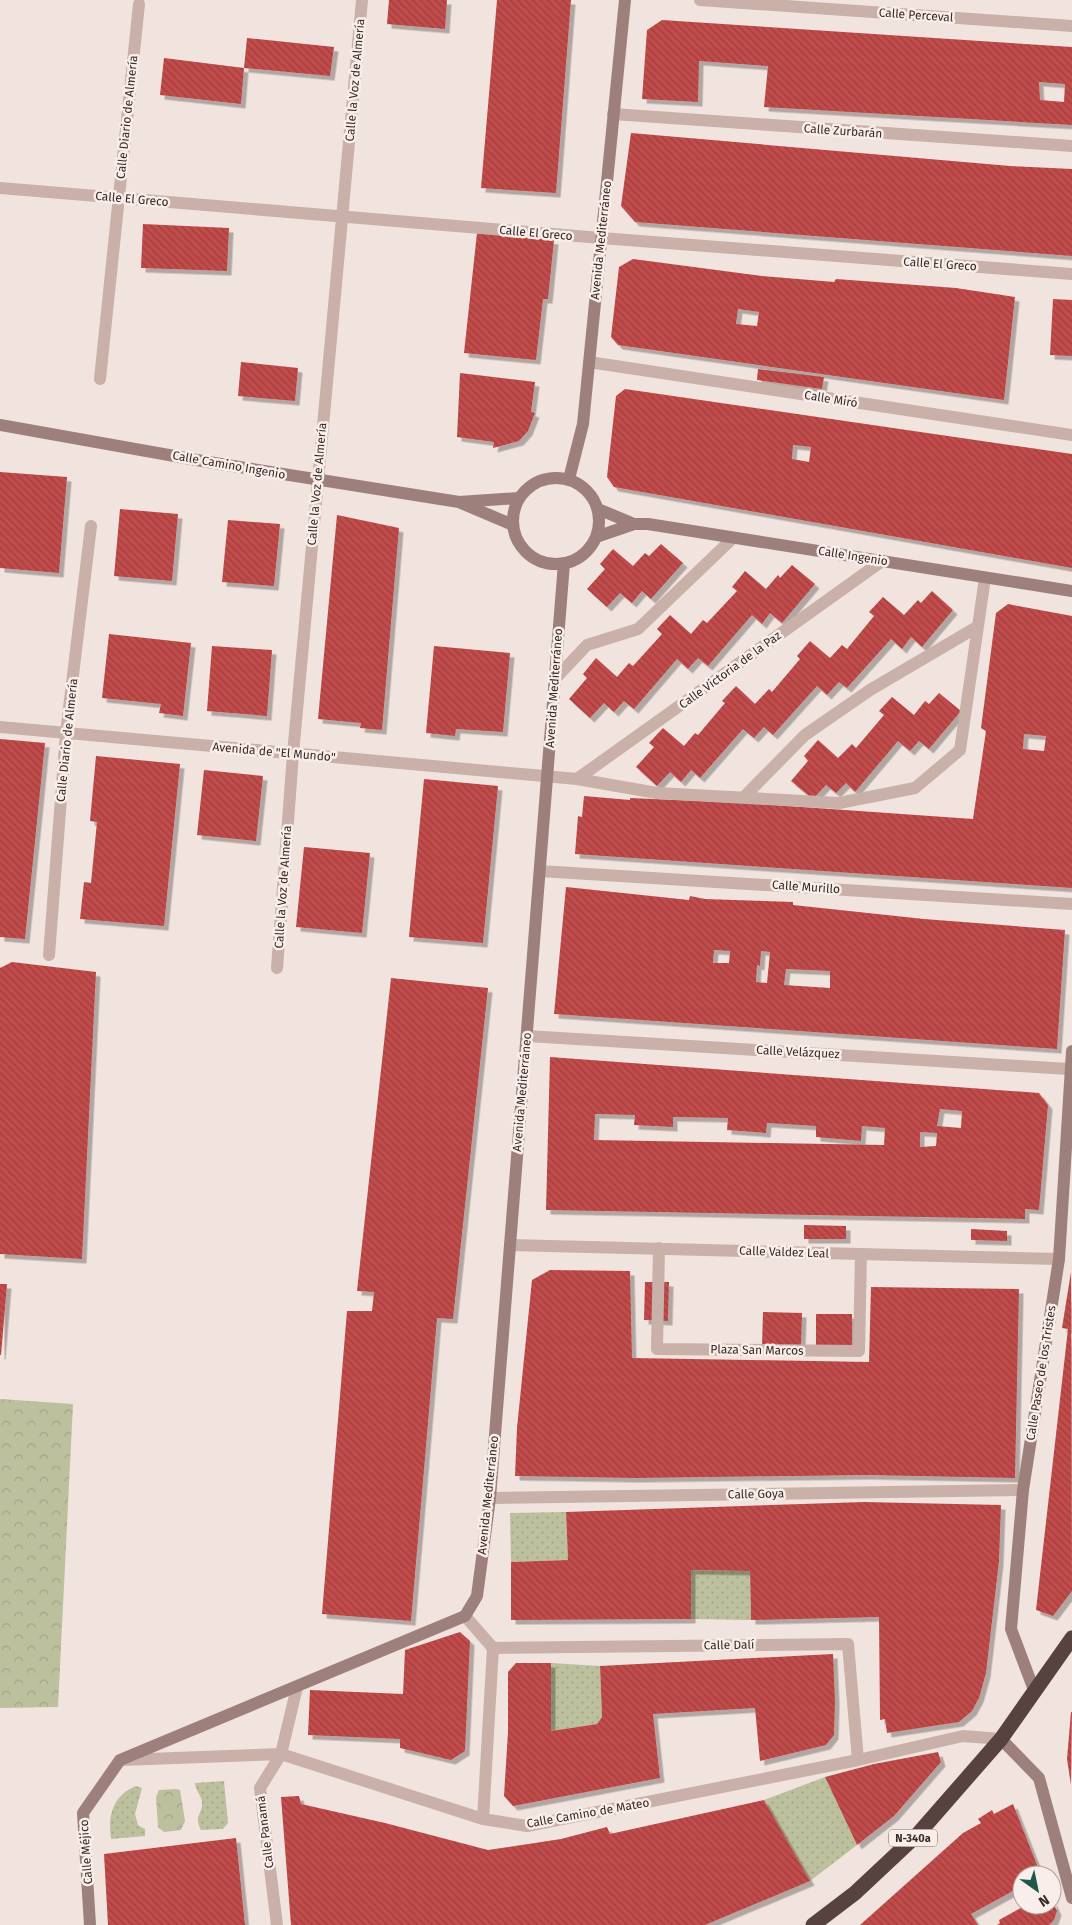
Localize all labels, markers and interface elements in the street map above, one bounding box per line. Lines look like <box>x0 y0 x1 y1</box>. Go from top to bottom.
street label: Calle Perceval <box>878 5 954 25</box>
street label: Calle la Voz de Almería <box>343 18 367 142</box>
street label: Calle Diario de Almería <box>114 55 140 179</box>
street label: Calle Zurbarán <box>803 121 883 141</box>
street label: Avenida Mediterráneo <box>588 180 614 300</box>
street label: Calle El Greco <box>95 189 169 209</box>
street label: Calle El Greco <box>499 223 573 243</box>
street label: Calle El Greco <box>903 254 977 274</box>
street label: Calle Miró <box>803 388 859 410</box>
street label: Calle la Voz de Almería <box>305 422 329 546</box>
street label: Calle Camino Ingenio <box>171 448 287 482</box>
street label: Calle Ingenio <box>817 544 889 568</box>
street label: Avenida Mediterráneo <box>543 628 565 748</box>
street label: Calle Victoria de la Paz <box>676 628 784 712</box>
street label: Calle Diario de Almería <box>54 678 80 802</box>
street label: Avenida de "El Mundo" <box>212 740 336 764</box>
street label: Calle la Voz de Almería <box>272 825 294 949</box>
street label: Calle Murillo <box>772 878 840 896</box>
street label: Avenida Mediterráneo <box>510 1032 534 1152</box>
street label: Calle Velázquez <box>756 1043 840 1061</box>
street label: Calle Valdez Leal <box>739 1243 830 1261</box>
street label: Calle Paseo de los Tristes <box>1023 1304 1059 1442</box>
street label: Plaza San Marcos <box>710 1342 804 1358</box>
street label: Avenida Mediterráneo <box>475 1435 501 1555</box>
street label: Calle Goya <box>728 1487 784 1501</box>
street label: Calle Dalí <box>704 1638 755 1652</box>
street label: Calle Panamá <box>254 1795 276 1869</box>
street label: Calle Camino de Mateo <box>526 1795 650 1831</box>
street label: Calle Méjico <box>77 1819 95 1885</box>
road number: N-340a <box>889 1830 937 1846</box>
north arrow <box>1012 1865 1062 1915</box>
text: N <box>1035 1891 1052 1910</box>

